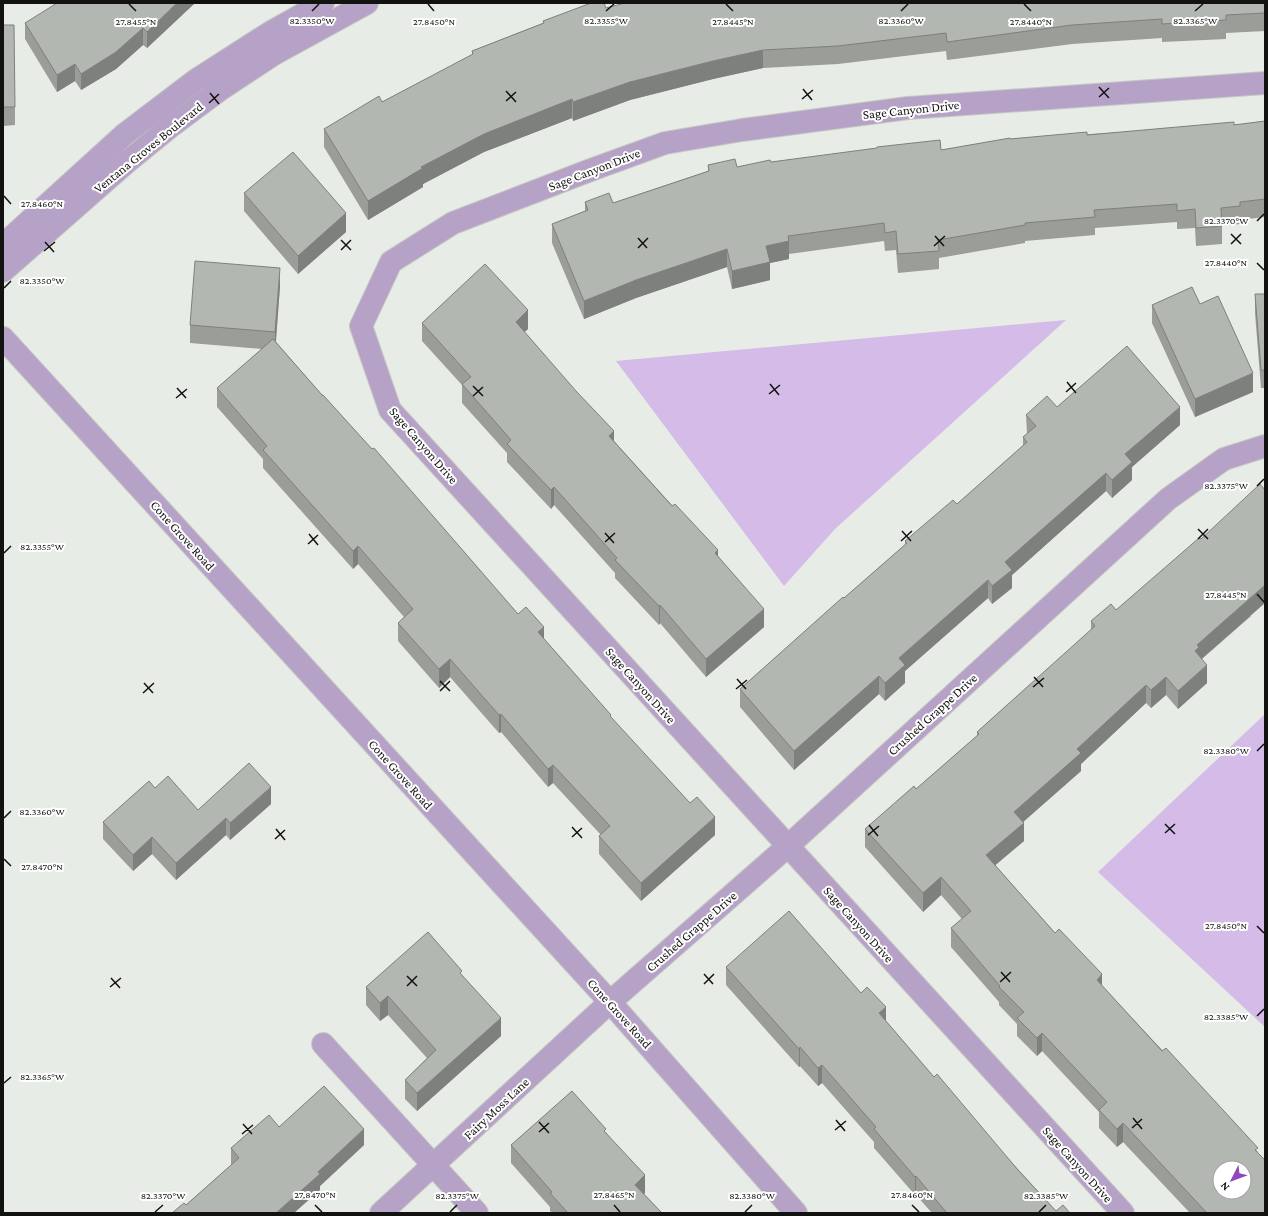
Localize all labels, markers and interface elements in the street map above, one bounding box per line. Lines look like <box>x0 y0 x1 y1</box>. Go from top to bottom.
text: 82.3350°W <box>289 15 335 26</box>
text: 82.3355°W <box>584 15 629 26</box>
text: 82.3360°W <box>878 15 924 26</box>
text: 82.3365°W <box>1173 15 1218 26</box>
text: 27.8455°N <box>116 16 157 27</box>
text: 27.8450°N <box>413 16 455 27</box>
text: 27.8445°N <box>712 16 754 27</box>
text: 27.8440°N <box>1010 16 1053 27</box>
street label: Sage Canyon Drive <box>862 97 960 122</box>
street label: Ventana Groves Boulevard <box>91 99 206 196</box>
street label: Sage Canyon Drive <box>546 145 642 194</box>
text: 27.8460°N <box>21 198 64 209</box>
text: 82.3370°W <box>1204 215 1249 226</box>
text: 27.8440°N <box>1205 257 1248 268</box>
text: 82.3350°W <box>19 275 65 286</box>
street label: Sage Canyon Drive <box>386 404 461 487</box>
text: 82.3375°W <box>1204 480 1249 491</box>
street label: Cone Grove Road <box>147 497 218 573</box>
text: 82.3355°W <box>20 541 65 552</box>
text: 27.8445°N <box>1205 589 1247 600</box>
street label: Sage Canyon Drive <box>603 644 679 727</box>
street label: Crushed Grappe Drive <box>885 670 980 758</box>
street label: Cone Grove Road <box>365 736 436 812</box>
text: 82.3380°W <box>1203 745 1250 756</box>
text: 82.3360°W <box>19 806 65 817</box>
text: 27.8470°N <box>21 861 63 872</box>
street label: Sage Canyon Drive <box>821 883 897 966</box>
street label: Crushed Grappe Drive <box>643 888 740 975</box>
text: 27.8450°N <box>1205 920 1247 931</box>
street label: Cone Grove Road <box>584 975 655 1051</box>
text: 82.3385°W <box>1204 1011 1249 1022</box>
text: 82.3365°W <box>20 1071 65 1082</box>
street label: Fairy Moss Lane <box>461 1074 532 1142</box>
street label: Sage Canyon Drive <box>1040 1123 1116 1206</box>
north arrow <box>1212 1160 1252 1200</box>
text: N <box>1217 1180 1232 1193</box>
text: 27.8470°N <box>294 1189 336 1200</box>
text: 27.8465°N <box>593 1189 635 1200</box>
text: 27.8460°N <box>891 1189 934 1200</box>
text: 82.3370°W <box>141 1190 186 1201</box>
text: 82.3375°W <box>435 1190 480 1201</box>
text: 82.3380°W <box>729 1190 776 1201</box>
text: 82.3385°W <box>1024 1190 1069 1201</box>

